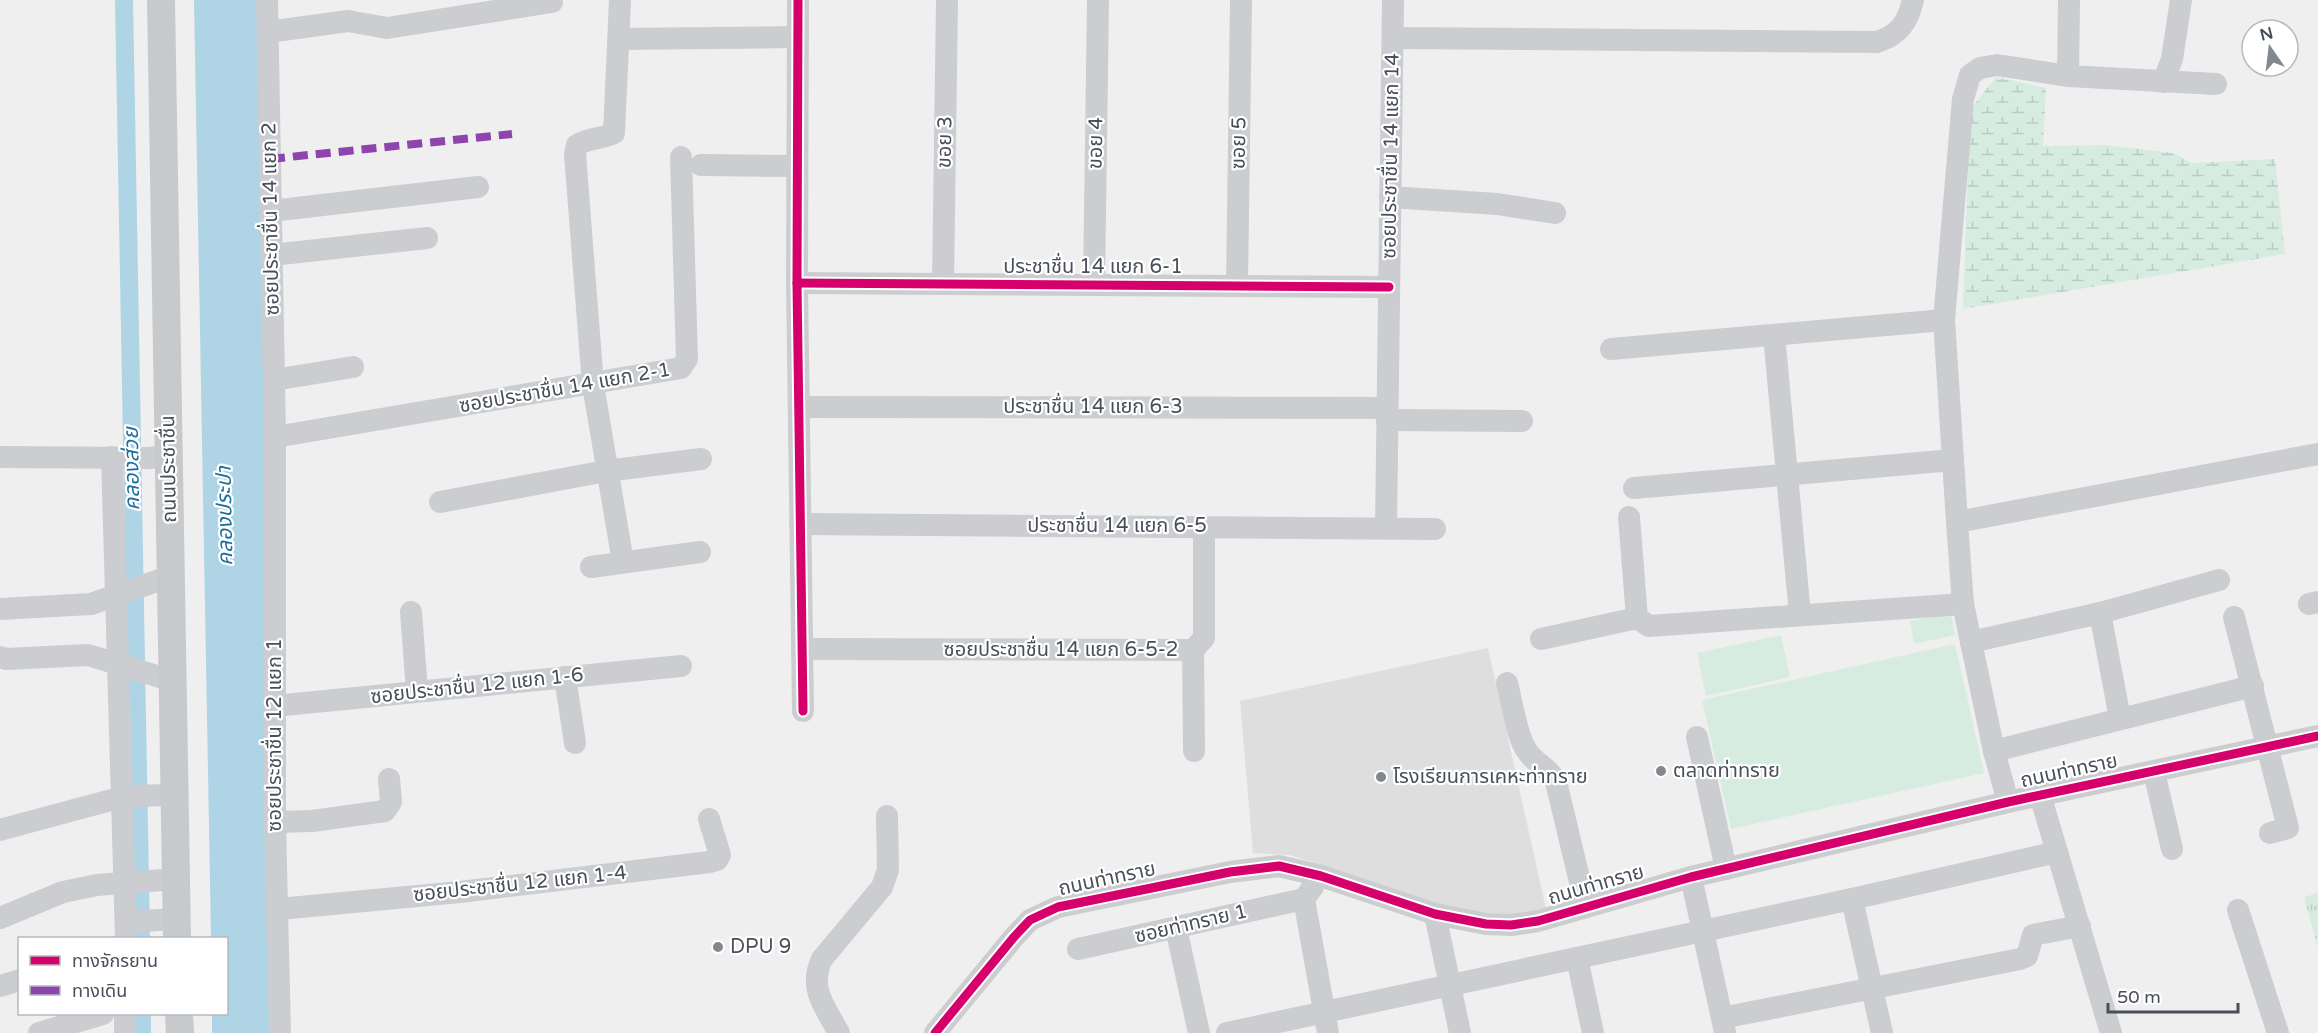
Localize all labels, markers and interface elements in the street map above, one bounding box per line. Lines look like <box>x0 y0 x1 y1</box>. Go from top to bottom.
north arrow <box>2240 18 2300 78</box>
text: N <box>2258 23 2275 46</box>
street label: ซอยประชาชื่น 14 แยก 14 <box>1374 53 1405 259</box>
street label: ขอย 3 <box>933 116 957 168</box>
street label: ขอย 4 <box>1084 117 1108 169</box>
street label: ฃอย 5 <box>1227 117 1251 169</box>
street label: ซอยประชาชื่น 14 แยก 2 <box>254 122 285 316</box>
street label: ประชาชื่น 14 แยก 6-1 <box>1003 252 1183 279</box>
street label: ซอยประชาชื่น 14 แยก 2-1 <box>457 355 673 418</box>
street label: ประชาชื่น 14 แยก 6-3 <box>1003 392 1183 419</box>
street label: ถนนประชาชื่น <box>153 415 182 523</box>
water label: คลองส่วย <box>119 426 145 511</box>
water label: คลองประปา <box>212 465 238 566</box>
street label: ประชาชื่น 14 แยก 6-5 <box>1027 511 1207 538</box>
street label: ซอยประชาชื่น 14 แยก 6-5-2 <box>944 635 1178 662</box>
street label: ซอยประชาชื่น 12 แยก 1 <box>260 638 287 832</box>
street label: ซอยประชาชื่น 12 แยก 1-6 <box>369 660 585 709</box>
street label: ถนนท่าทราย <box>2018 749 2120 793</box>
place label: ตลาดท่าทราย <box>1673 759 1780 783</box>
marker: ตลาดท่าทราย <box>1654 764 1668 778</box>
place label: โรงเรียนการเคหะท่าทราย <box>1393 765 1588 789</box>
marker: โรงเรียนการเคหะท่าทราย <box>1374 770 1388 784</box>
street label: ถนนท่าทราย <box>1056 857 1158 901</box>
street label: ซอยประชาชื่น 12 แยก 1-4 <box>412 858 628 907</box>
street label: ถนนท่าทราย <box>1545 860 1647 910</box>
street label: ซอยท่าทราย 1 <box>1133 899 1249 949</box>
place label: DPU 9 <box>730 935 791 959</box>
legend <box>18 937 228 1015</box>
marker: DPU 9 <box>711 940 725 954</box>
text: ทางจักรยาน <box>72 950 158 972</box>
scale bar <box>2108 976 2238 1014</box>
text: ทางเดิน <box>72 980 127 1002</box>
text: 50 m <box>2117 986 2161 1008</box>

